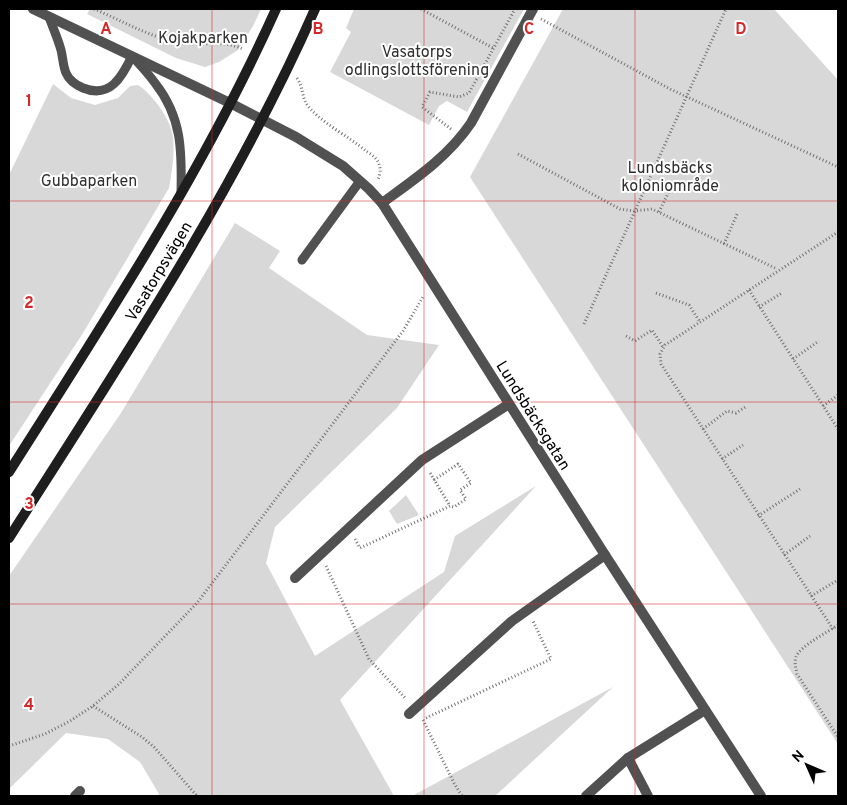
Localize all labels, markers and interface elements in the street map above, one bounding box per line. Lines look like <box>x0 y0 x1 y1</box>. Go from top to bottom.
text: A <box>100 20 112 40</box>
text: B <box>312 20 324 40</box>
text: C <box>524 20 534 40</box>
text: D <box>735 20 747 40</box>
park label: Kojakparken <box>158 29 248 49</box>
park label: Vasatorps odlingslottsförening <box>345 43 489 81</box>
text: 1 <box>26 92 32 112</box>
park label: Lundsbäcks koloniområde <box>621 159 719 197</box>
park label: Gubbaparken <box>41 172 137 192</box>
street label: Vasatorpsvägen <box>122 218 197 326</box>
text: 2 <box>24 294 34 314</box>
street label: Lundsbäcksgatan <box>491 358 574 475</box>
text: 3 <box>24 495 34 515</box>
text: 4 <box>24 696 34 716</box>
north arrow <box>782 740 832 790</box>
text: N <box>789 747 808 766</box>

